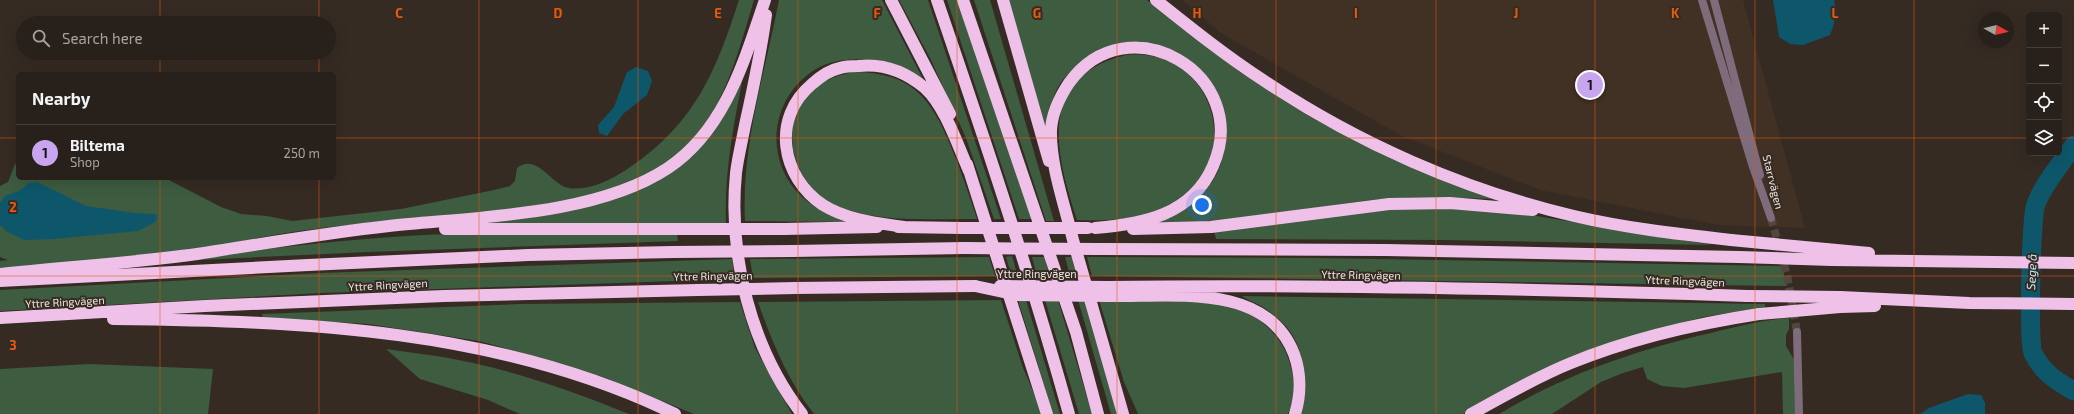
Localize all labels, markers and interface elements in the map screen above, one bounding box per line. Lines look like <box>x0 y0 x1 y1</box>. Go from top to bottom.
text: C <box>395 5 403 21</box>
text: D <box>554 5 563 21</box>
text: E <box>714 5 722 21</box>
text: F <box>873 5 881 21</box>
text: G <box>1033 5 1041 21</box>
text: H <box>1193 5 1202 21</box>
text: I <box>1354 5 1358 21</box>
text: J <box>1514 5 1518 21</box>
text: K <box>1671 5 1680 21</box>
text: L <box>1832 5 1839 21</box>
north arrow <box>1978 12 2014 48</box>
map controls <box>2026 12 2062 156</box>
button: + <box>2026 12 2062 48</box>
search box <box>16 16 336 60</box>
icon: search <box>30 27 52 49</box>
text: Search here <box>62 29 143 47</box>
button: − <box>2026 48 2062 84</box>
pin: 1 <box>1577 70 1603 100</box>
button: locate <box>2026 84 2062 120</box>
text: Nearby <box>32 88 90 108</box>
button: layers <box>2026 120 2062 156</box>
text: Biltema <box>70 136 125 154</box>
text: 1 <box>42 145 48 161</box>
text: 250 m <box>284 145 320 161</box>
street label: Starrvägen <box>1760 153 1786 210</box>
text: Shop <box>70 154 100 170</box>
your location <box>1192 195 1212 215</box>
text: 2 <box>9 199 17 215</box>
water label: Sege å <box>2023 253 2039 290</box>
street label: Yttre Ringvägen <box>997 267 1077 280</box>
street label: Yttre Ringvägen <box>1321 267 1401 282</box>
street label: Yttre Ringvägen <box>673 268 753 283</box>
street label: Yttre Ringvägen <box>1645 273 1725 288</box>
street label: Yttre Ringvägen <box>348 276 428 293</box>
street label: Yttre Ringvägen <box>25 293 105 310</box>
text: 3 <box>9 337 17 353</box>

